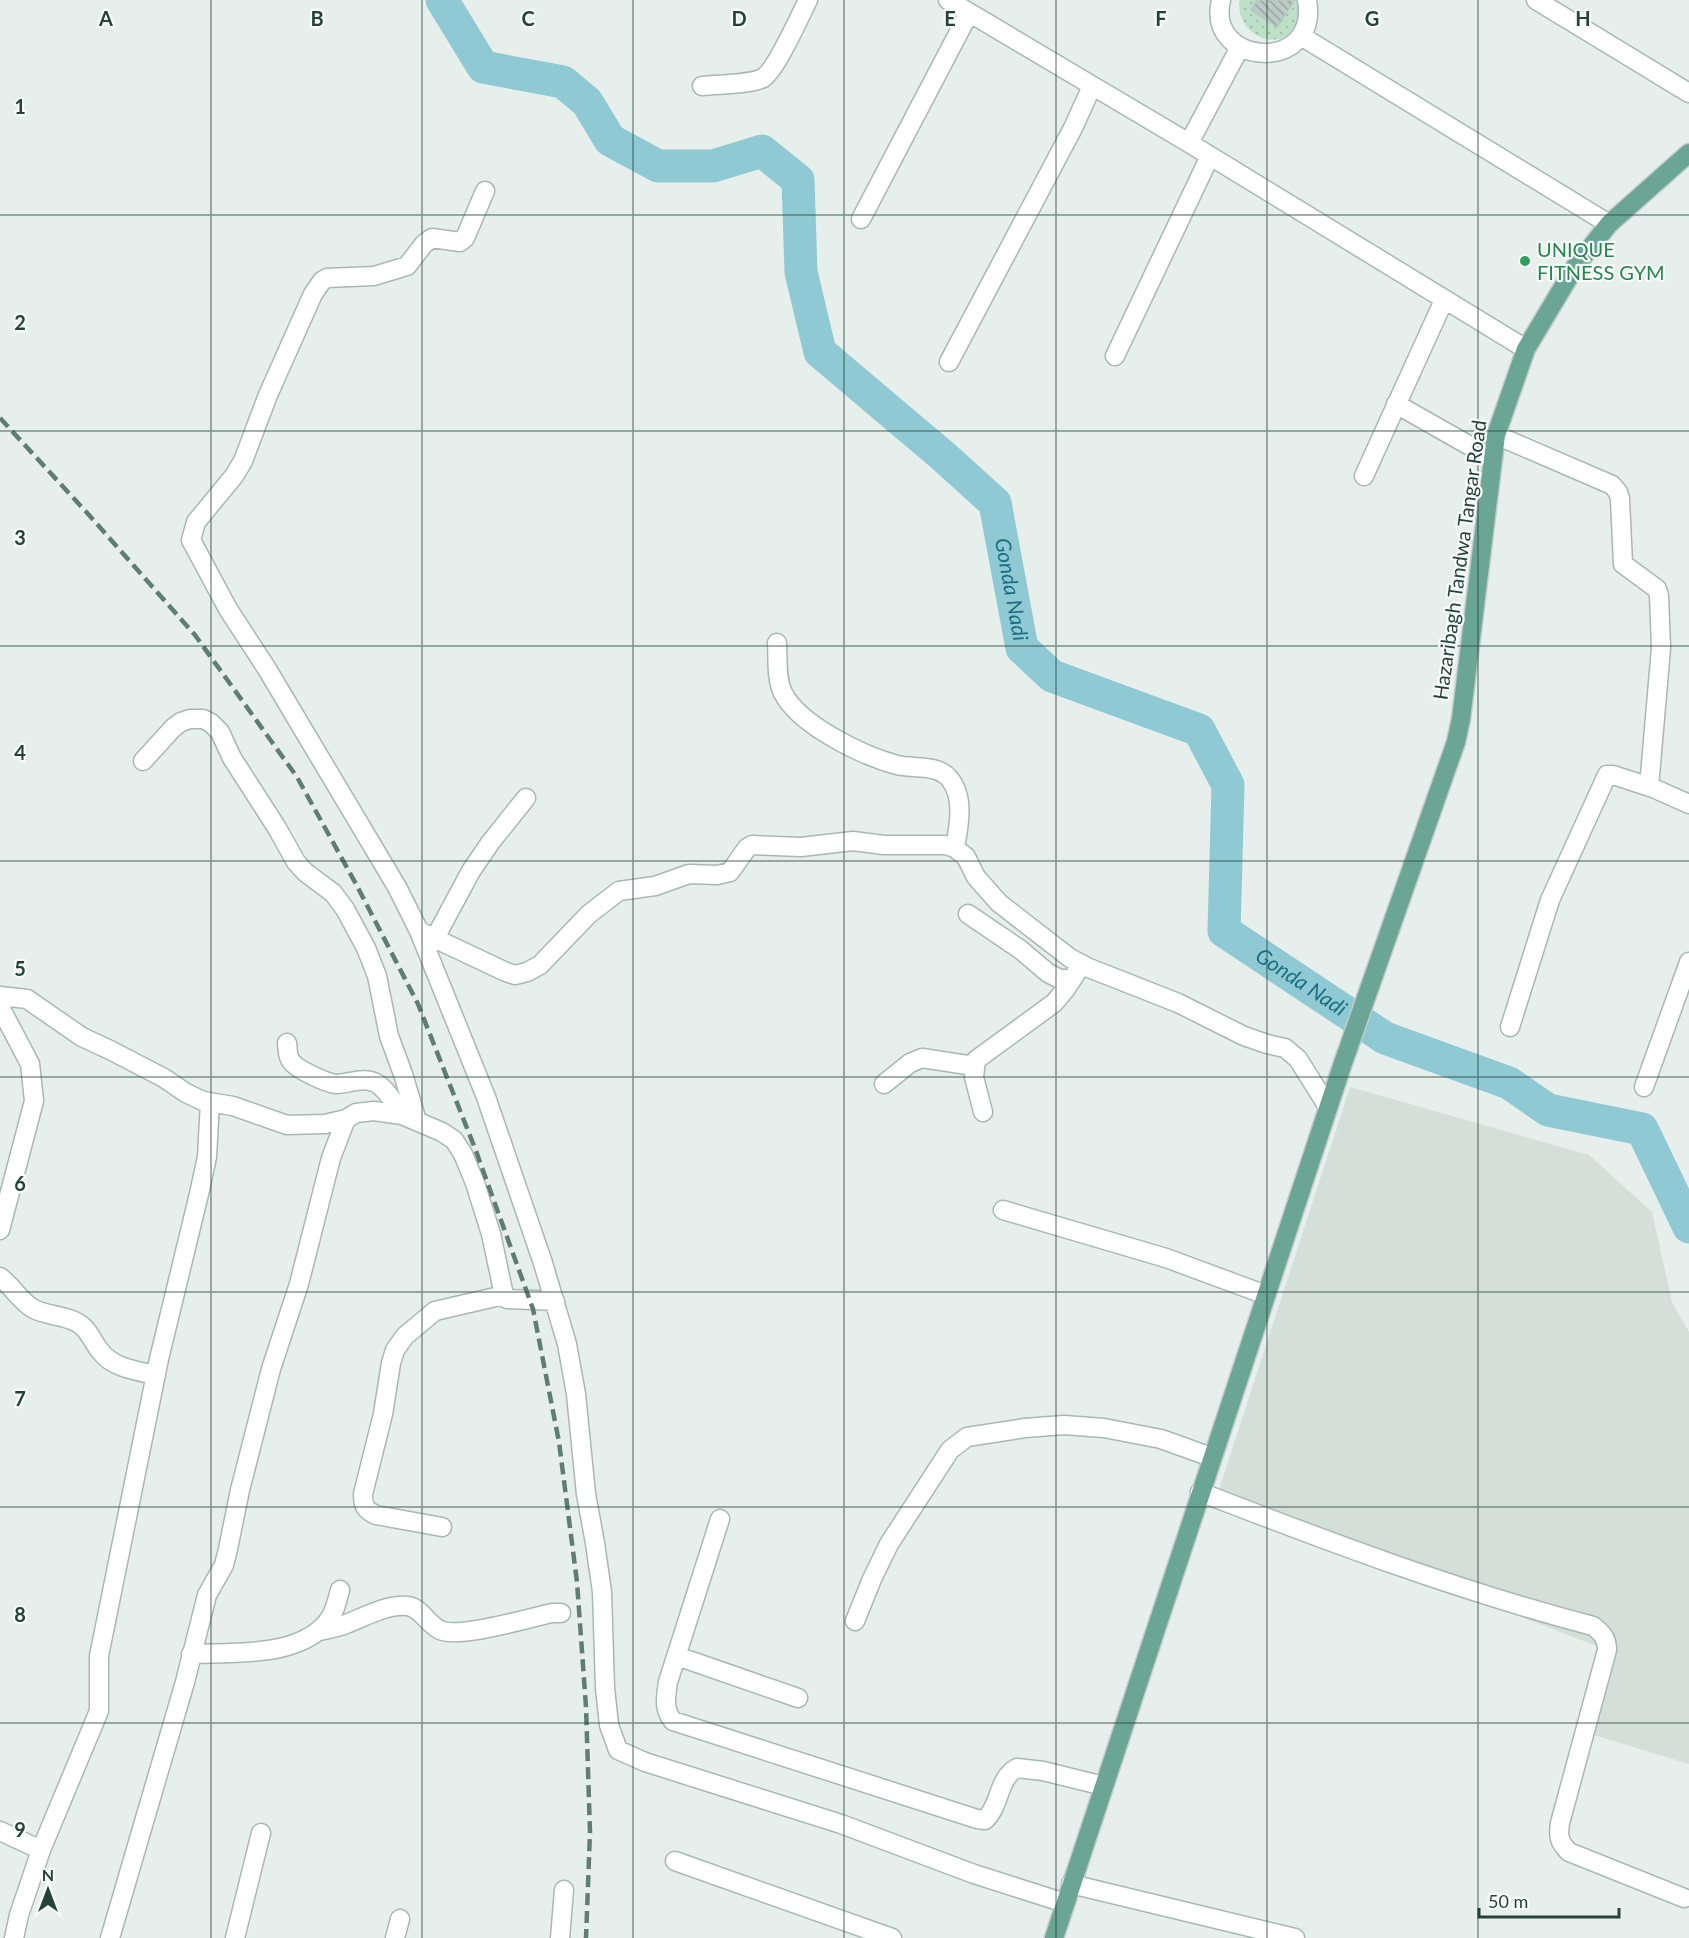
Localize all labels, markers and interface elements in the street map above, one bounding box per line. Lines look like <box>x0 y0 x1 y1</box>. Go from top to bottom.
text: A <box>98 6 113 30</box>
text: B <box>310 6 324 30</box>
text: C <box>521 6 535 30</box>
text: D <box>731 6 747 30</box>
text: E <box>944 6 956 30</box>
text: F <box>1155 6 1167 30</box>
text: G <box>1365 6 1379 30</box>
text: H <box>1575 6 1591 30</box>
text: 1 <box>14 94 26 118</box>
place label: UNIQUE FITNESS GYM <box>1537 237 1665 284</box>
marker: UNIQUE FITNESS GYM <box>1518 254 1532 268</box>
text: 2 <box>14 310 26 334</box>
street label: Hazaribagh Tandwa Tangar Road <box>1427 418 1491 701</box>
text: 3 <box>14 525 26 549</box>
water label: Gonda Nadi <box>991 536 1034 643</box>
text: 4 <box>14 740 26 764</box>
water label: Gonda Nadi <box>1252 942 1352 1020</box>
text: 5 <box>14 956 26 980</box>
text: 6 <box>14 1171 26 1195</box>
text: 7 <box>14 1386 26 1410</box>
text: 8 <box>14 1602 26 1626</box>
text: 9 <box>14 1817 26 1841</box>
north arrow <box>18 1860 78 1920</box>
text: N <box>42 1865 54 1884</box>
scale bar <box>1479 1881 1618 1919</box>
text: 50 m <box>1488 1890 1528 1912</box>

